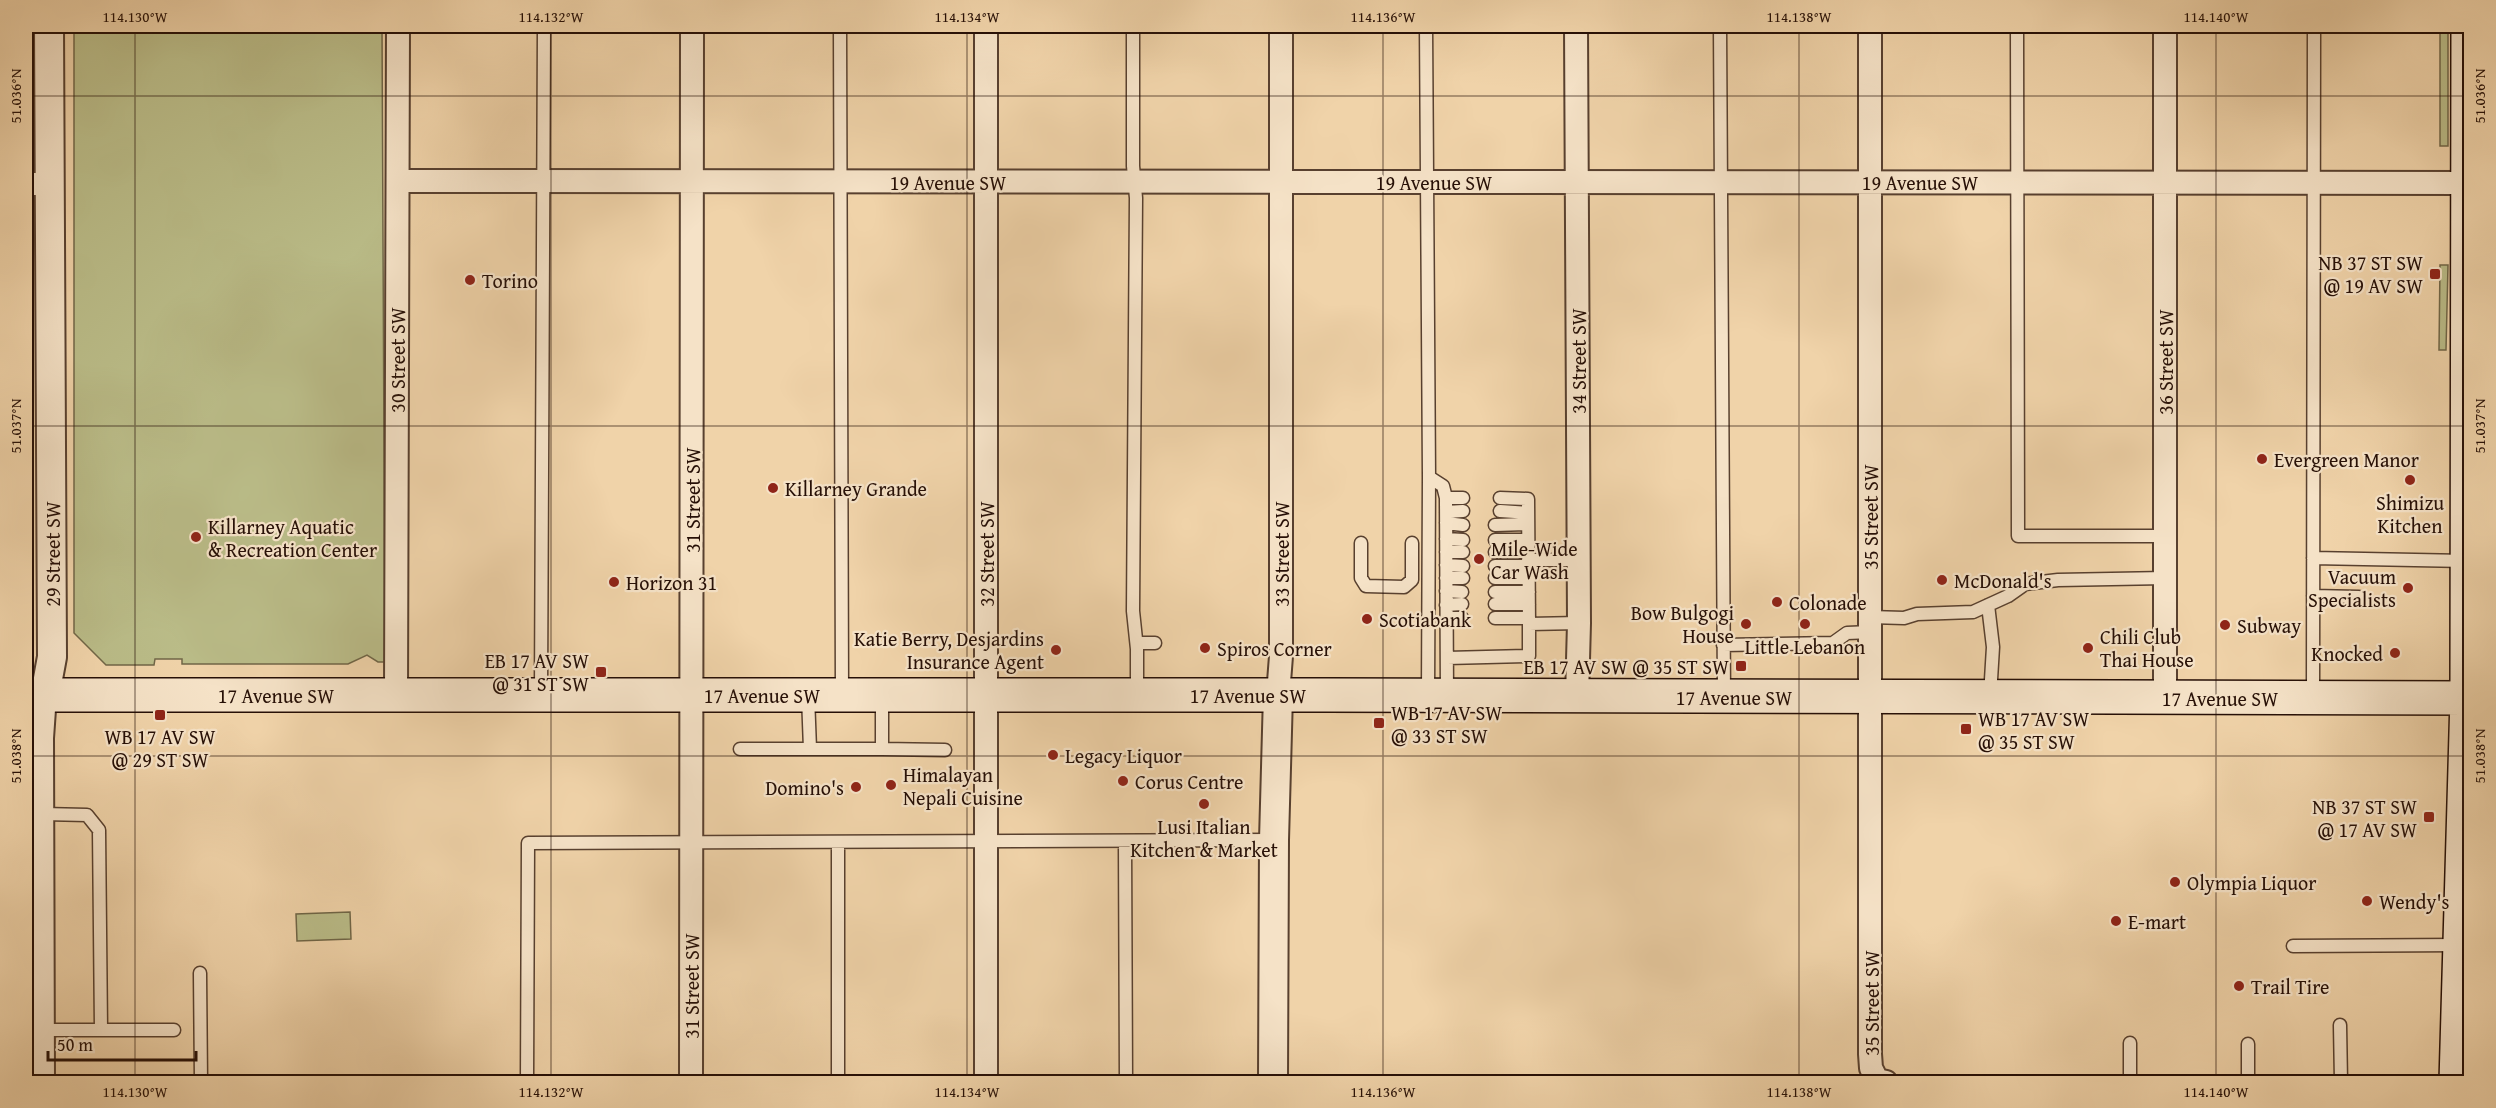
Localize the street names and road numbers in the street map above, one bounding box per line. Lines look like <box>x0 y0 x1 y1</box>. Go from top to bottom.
street label: 19 Avenue SW <box>890 168 1006 197</box>
street label: 19 Avenue SW <box>1376 168 1492 197</box>
street label: 19 Avenue SW <box>1862 168 1978 197</box>
street label: 30 Street SW <box>383 307 412 413</box>
street label: 34 Street SW <box>1564 308 1593 414</box>
street label: 36 Street SW <box>2151 309 2180 415</box>
street label: 31 Street SW <box>678 447 707 553</box>
street label: 35 Street SW <box>1856 464 1885 570</box>
street label: 29 Street SW <box>38 501 67 607</box>
street label: 32 Street SW <box>972 501 1001 607</box>
street label: 33 Street SW <box>1267 501 1296 607</box>
street label: 17 Avenue SW <box>218 681 334 710</box>
street label: 17 Avenue SW <box>704 681 820 710</box>
street label: 17 Avenue SW <box>1190 681 1306 710</box>
street label: 17 Avenue SW <box>1676 683 1792 712</box>
street label: 17 Avenue SW <box>2162 684 2278 713</box>
street label: 31 Street SW <box>677 933 706 1039</box>
street label: 35 Street SW <box>1857 950 1886 1056</box>

